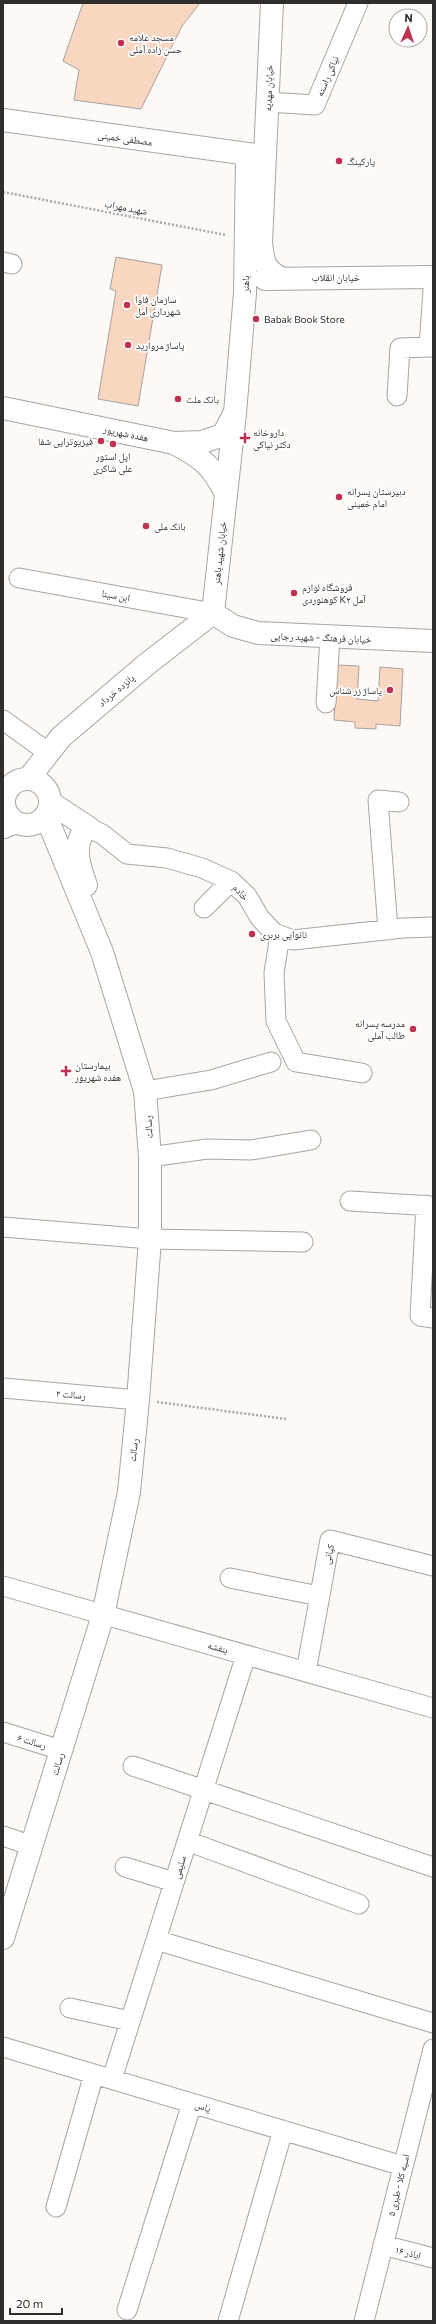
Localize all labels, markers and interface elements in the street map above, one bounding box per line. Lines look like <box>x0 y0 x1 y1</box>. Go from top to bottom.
north arrow <box>388 8 428 48</box>
text: N <box>404 11 413 24</box>
place label: مسجد علامه حسن زاده آملی <box>129 31 183 56</box>
marker: مسجد علامه حسن زاده آملی <box>116 38 126 48</box>
street label: نیاکی راسته <box>313 54 342 98</box>
street label: خیابان مهدیه <box>261 64 276 112</box>
street label: مصطفی خمینی <box>97 128 154 149</box>
place label: پارکینگ <box>347 155 375 168</box>
marker: پارکینگ <box>334 156 344 166</box>
street label: شهید مهراب <box>104 197 149 217</box>
street label: خیابان انقلاب <box>312 271 361 284</box>
street label: باهنر <box>239 275 252 294</box>
place label: سازمان فاوا شهرداری آمل <box>135 293 181 318</box>
marker: سازمان فاوا شهرداری آمل <box>122 300 132 310</box>
place label: Babak Book Store <box>264 313 345 325</box>
marker: Babak Book Store <box>251 314 261 324</box>
place label: پاساژ مروارید <box>136 339 185 352</box>
marker: پاساژ مروارید <box>123 340 133 350</box>
place label: بانک ملت <box>186 393 219 405</box>
marker: بانک ملت <box>173 394 183 404</box>
street label: هفده شهریور <box>101 422 150 444</box>
place label: داروخانه دکتر نیاکی <box>253 426 291 451</box>
marker: داروخانه دکتر نیاکی <box>240 433 250 443</box>
place label: فیزیوتراپی شفا <box>38 435 93 448</box>
marker: فیزیوتراپی شفا <box>96 436 106 446</box>
marker: اپل استور علی شاکری <box>108 439 118 449</box>
place label: اپل استور علی شاکری <box>93 450 133 475</box>
place label: دبیرستان پسرانه امام خمینی <box>347 485 406 511</box>
marker: دبیرستان پسرانه امام خمینی <box>334 492 344 502</box>
place label: بانک ملی <box>154 520 186 533</box>
street label: خیابان شهید باهنر <box>210 520 229 586</box>
marker: بانک ملی <box>141 521 151 531</box>
place label: فروشگاه لوازم کوهنوردی K۲ آمل <box>302 581 366 606</box>
street label: ابن سینا <box>101 587 131 604</box>
marker: فروشگاه لوازم کوهنوردی K۲ آمل <box>289 588 299 598</box>
street label: خیابان فرهنگ - شهید رجایی <box>270 629 372 646</box>
street label: پانزده خرداد <box>95 671 137 710</box>
place label: پاساژ زر شناس <box>329 684 382 697</box>
marker: پاساژ زر شناس <box>385 685 395 695</box>
street label: خادم <box>229 881 252 904</box>
place label: نانوایی بربری <box>260 928 307 941</box>
marker: نانوایی بربری <box>247 929 257 939</box>
place label: مدرسه پسرانه طالب آملی <box>355 1017 405 1042</box>
marker: مدرسه پسرانه طالب آملی <box>408 1024 418 1034</box>
place label: بیمارستان هفده شهریور <box>74 1059 121 1083</box>
marker: بیمارستان هفده شهریور <box>60 1065 72 1077</box>
street label: رسالت <box>141 1115 155 1139</box>
street label: رسالت ۲ <box>56 1387 86 1401</box>
street label: رسالت <box>126 1438 140 1462</box>
street label: کیانی <box>320 1543 337 1565</box>
street label: بنفشه <box>206 1638 230 1656</box>
street label: رسالت ۶ <box>16 1731 48 1751</box>
street label: رسالت <box>48 1751 66 1777</box>
street label: سلیمی <box>170 1854 189 1880</box>
street label: یاس <box>193 2098 212 2115</box>
street label: اسپه کلا - طبری ۵ <box>385 2153 413 2218</box>
street label: اباذر ۱۶ <box>394 2243 422 2261</box>
scale bar <box>10 2290 62 2316</box>
text: 20 m <box>16 2296 43 2310</box>

